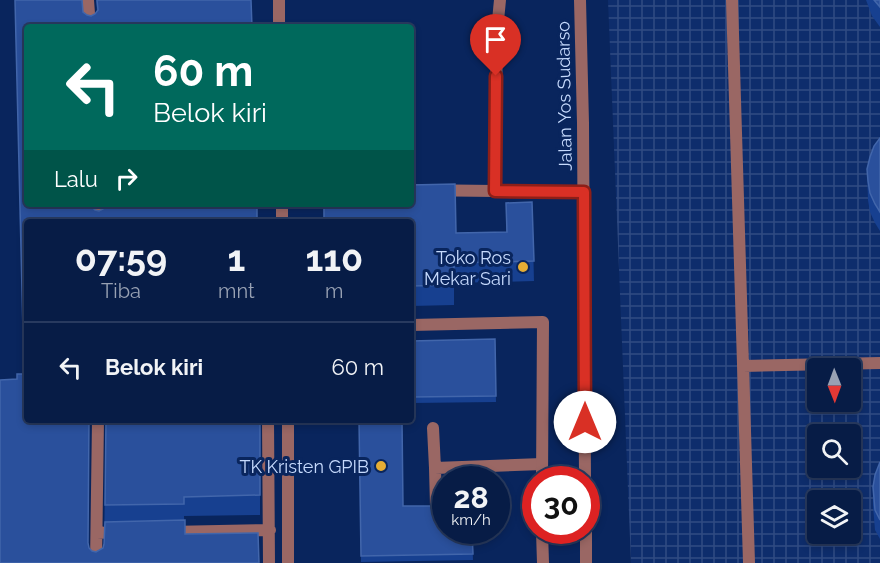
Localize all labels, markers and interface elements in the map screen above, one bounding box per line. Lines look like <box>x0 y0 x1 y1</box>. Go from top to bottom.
pin <box>470 14 521 76</box>
street label: Jalan Yos Sudarso <box>552 21 576 171</box>
icon: arrive <box>479 23 512 56</box>
text: 60 m <box>153 47 253 96</box>
icon: left <box>54 48 132 126</box>
text: Belok kiri <box>153 97 267 128</box>
icon: right <box>110 162 143 195</box>
text: Lalu <box>54 166 98 192</box>
text: 07:59 <box>75 237 167 279</box>
text: 1 <box>227 237 245 279</box>
text: 110 <box>305 237 363 279</box>
place label: Toko Ros Mekar Sari <box>424 247 511 289</box>
marker: Toko Ros Mekar Sari <box>516 260 530 274</box>
text: Tiba <box>101 279 141 303</box>
text: mnt <box>218 279 255 303</box>
text: m <box>325 279 344 303</box>
icon: left <box>54 351 87 384</box>
text: Belok kiri <box>105 354 203 380</box>
text: 60 m <box>331 354 384 380</box>
north arrow <box>807 358 861 412</box>
map controls <box>807 358 861 544</box>
position arrow <box>553 390 617 454</box>
button: search <box>807 424 861 478</box>
place label: TK Kristen GPIB <box>240 456 369 477</box>
marker: TK Kristen GPIB <box>374 459 388 473</box>
speed limit sign: 30 <box>522 466 600 544</box>
text: 28 <box>453 480 489 515</box>
button: layers <box>807 490 861 544</box>
text: km/h <box>451 511 491 529</box>

